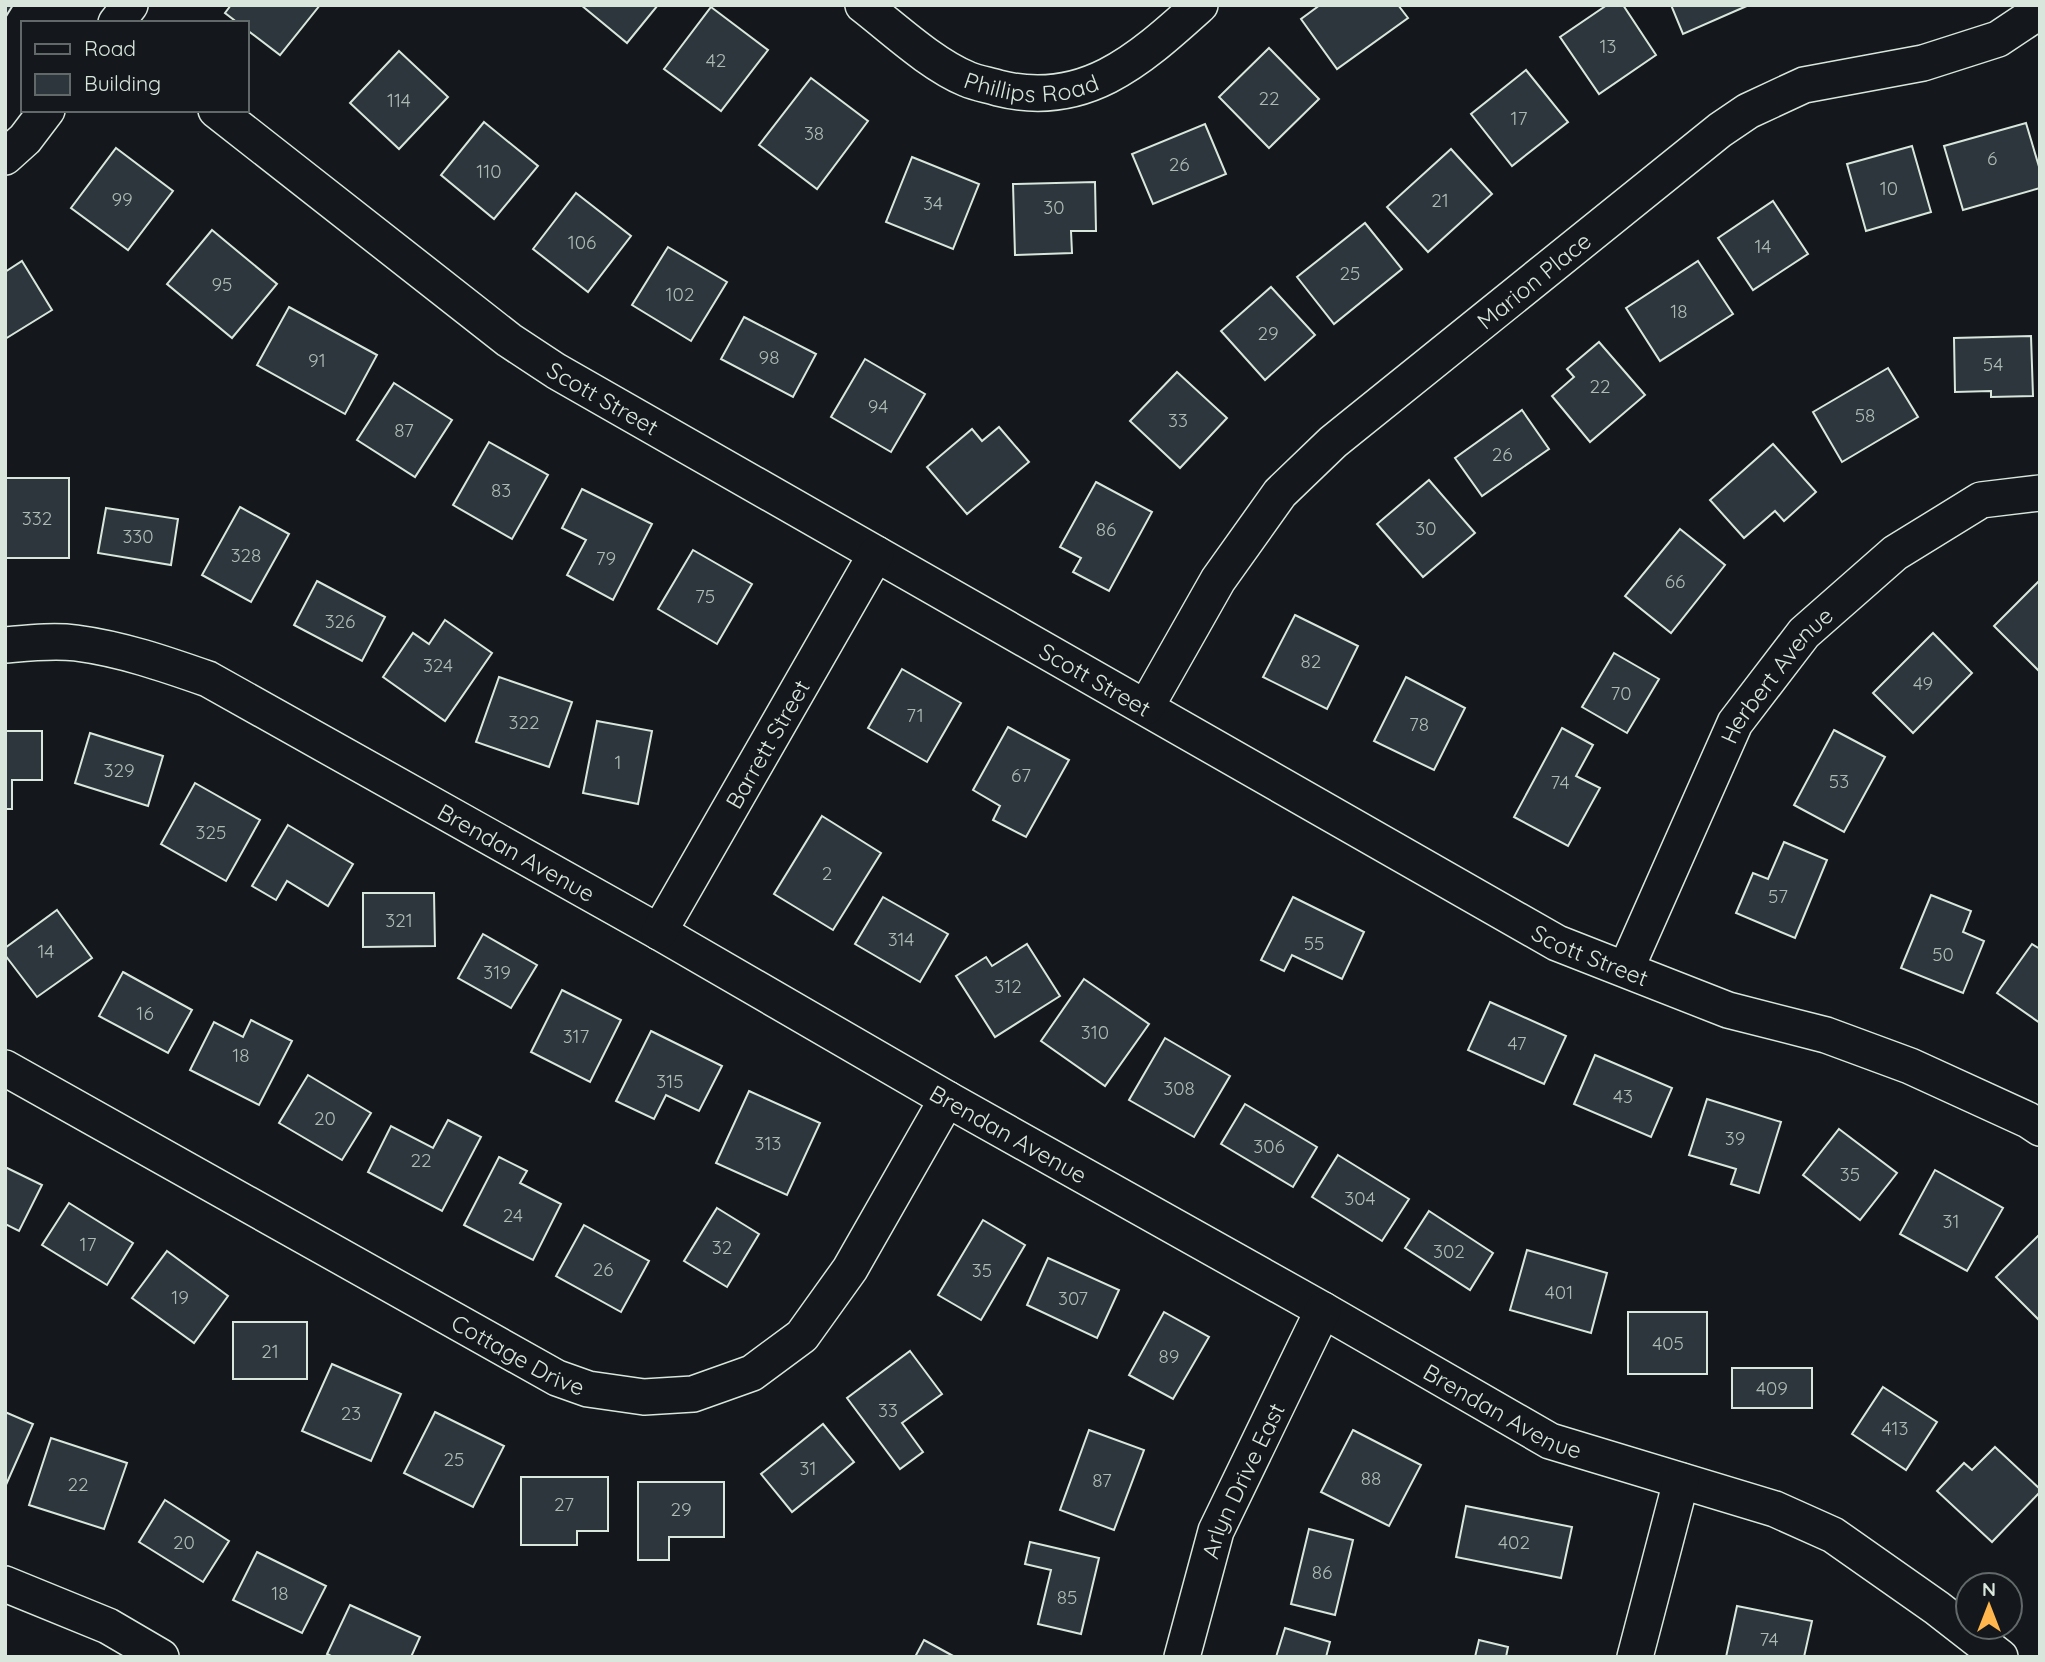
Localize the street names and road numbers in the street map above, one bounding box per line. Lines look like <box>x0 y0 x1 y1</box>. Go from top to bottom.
street label: Phillips Road <box>960 65 1102 108</box>
street label: Marion Place <box>1471 226 1596 335</box>
street label: Scott Street <box>542 355 664 441</box>
street label: Herbert Avenue <box>1713 600 1838 748</box>
street label: Scott Street <box>1035 636 1156 723</box>
street label: Barrett Street <box>719 674 816 813</box>
street label: Brendan Avenue <box>433 796 600 908</box>
street label: Scott Street <box>1527 917 1653 992</box>
street label: Brendan Avenue <box>925 1078 1092 1189</box>
street label: Cottage Drive <box>446 1307 589 1401</box>
street label: Brendan Avenue <box>1419 1357 1585 1464</box>
street label: Arlyn Drive East <box>1195 1398 1291 1562</box>

